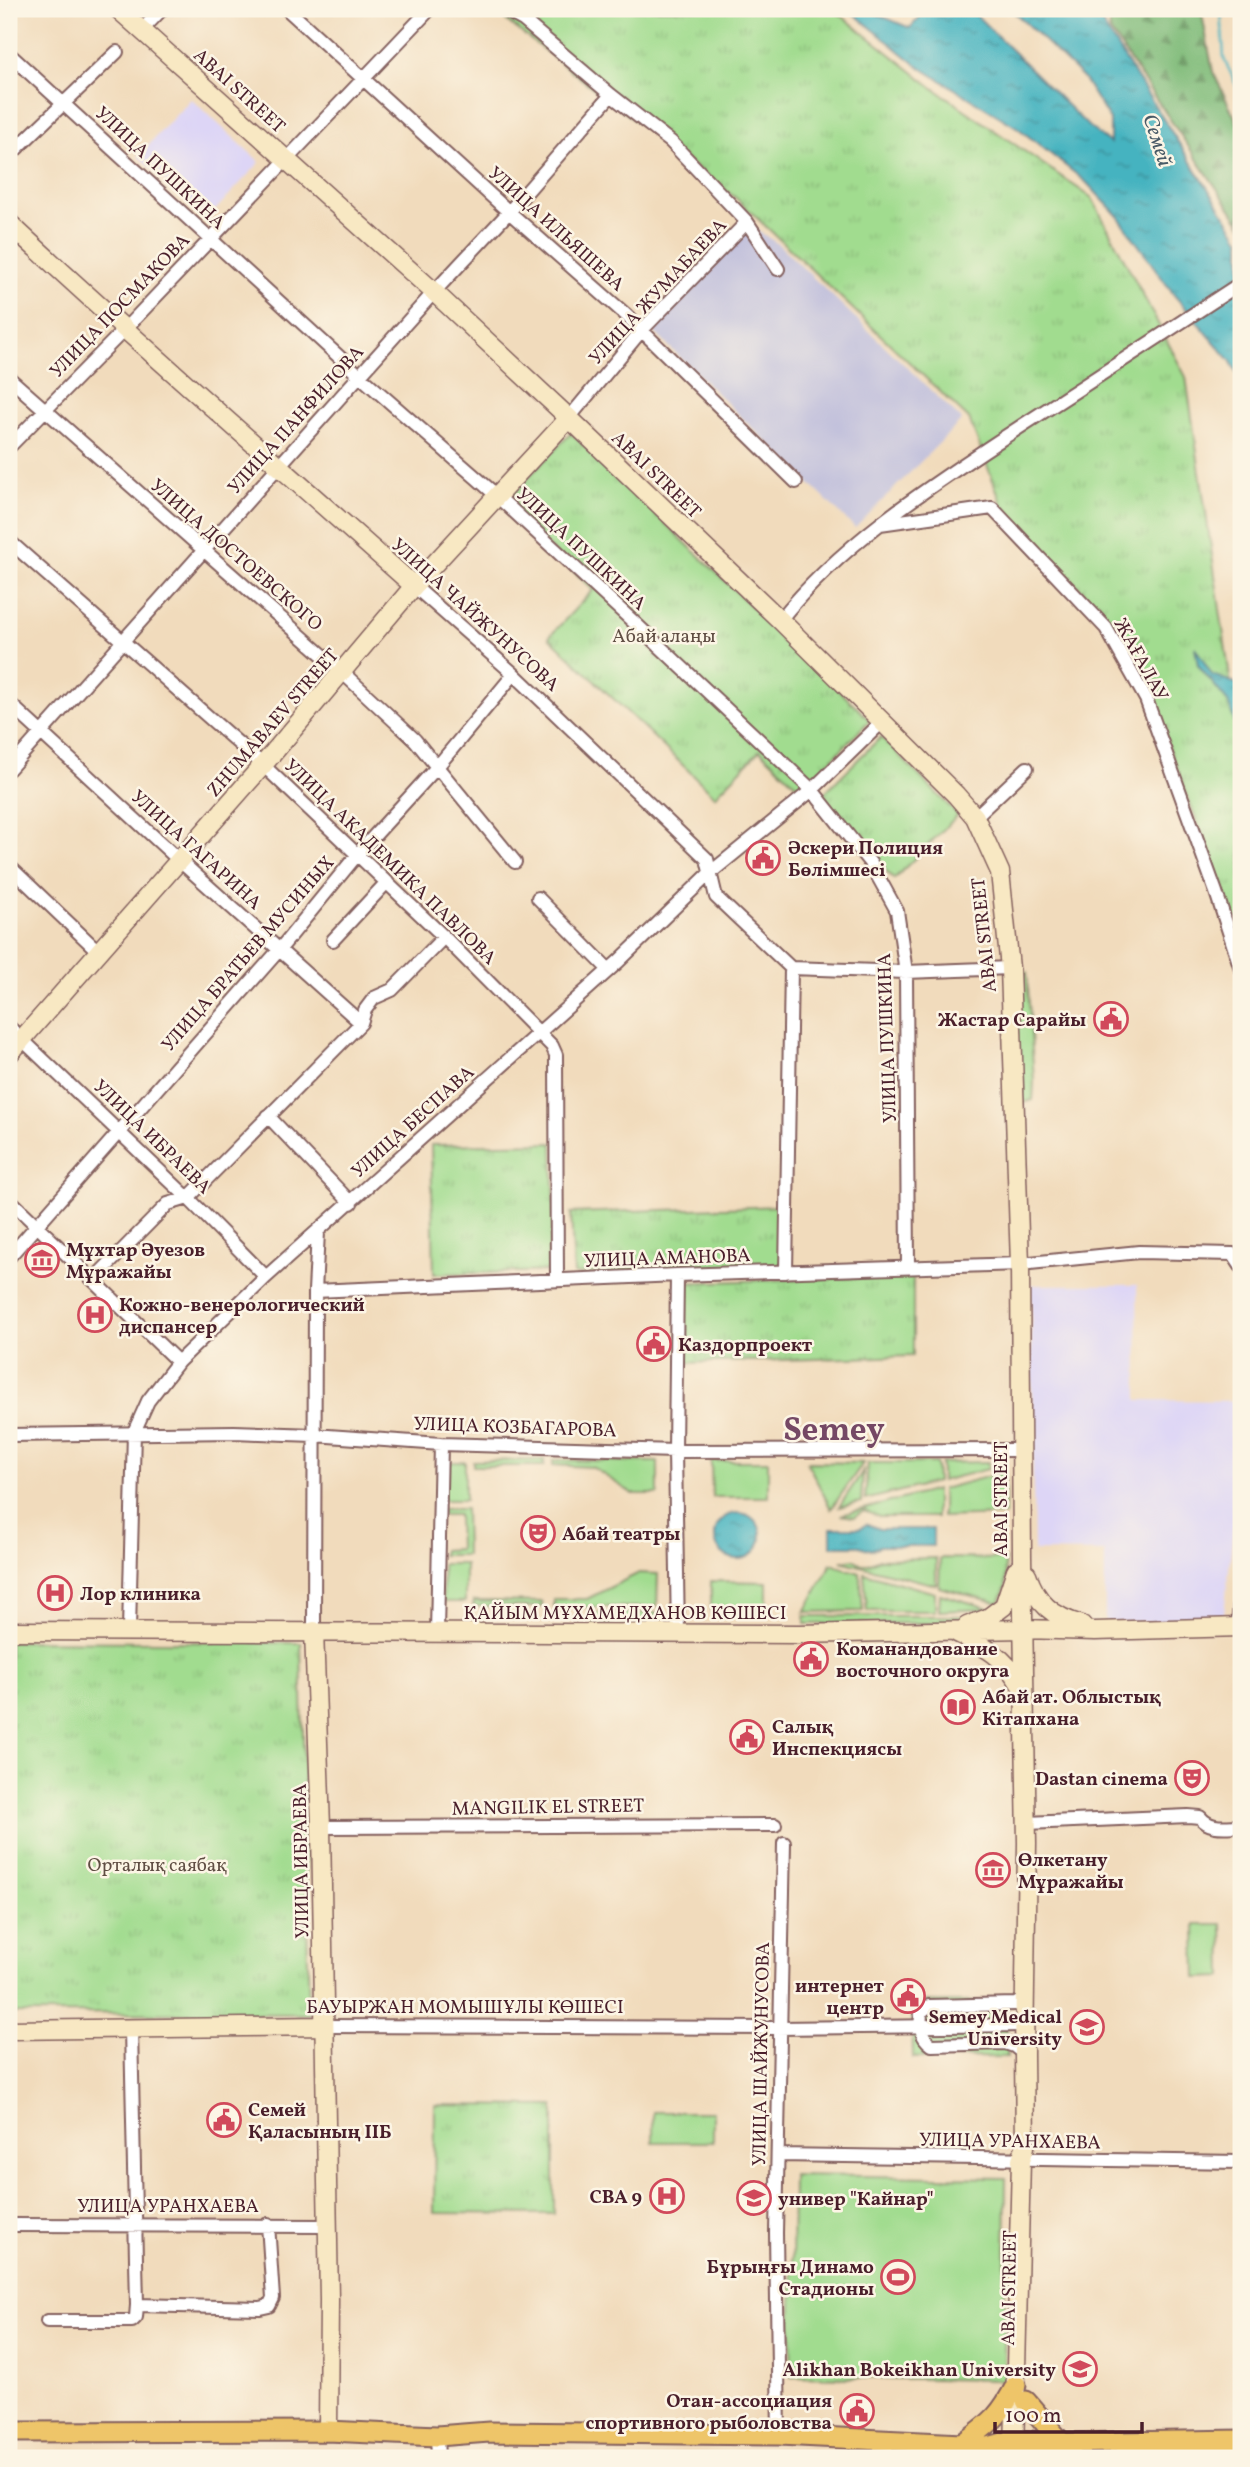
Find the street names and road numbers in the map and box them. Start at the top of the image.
street label: ABAI STREET [187,43,290,140]
street label: УЛИЦА ПУШКИНА [89,101,231,236]
street label: УЛИЦА ИЛЬЯШЕВА [482,161,630,298]
street label: УЛИЦА ЖУМАБАЕВА [584,213,733,371]
street label: УЛИЦА ПОСМАКОВА [44,228,196,384]
street label: УЛИЦА ПАНФИЛОВА [222,340,370,500]
street label: ABAI STREET [605,426,706,525]
street label: УЛИЦА ДОСТОЕВСКОГО [144,473,328,638]
street label: УЛИЦА ПУШКИНА [510,482,652,617]
street label: УЛИЦА ЧАЙЖУНУСОВА [385,533,564,698]
street label: ЖАҒАЛАУ [1107,614,1174,706]
street label: ZHUMABAEV STREET [202,643,345,803]
street label: УЛИЦА АКАДЕМИКА ПАВЛОВА [278,754,502,971]
street label: УЛИЦА ГАГАРИНА [125,785,267,916]
street label: УЛИЦА БРАТЬЕВ МУСИНЫХ [156,851,341,1058]
street label: ABAI STREET [966,876,1004,994]
street label: УЛИЦА ПУШКИНА [872,953,904,1123]
street label: УЛИЦА БЕСПАВА [346,1060,480,1185]
street label: УЛИЦА ИБРАЕВА [87,1074,216,1201]
street label: УЛИЦА АМАНОВА [583,1243,751,1275]
street label: УЛИЦА КОЗБАГАРОВА [413,1411,617,1445]
street label: ABAI STREET [989,1441,1015,1557]
street label: ҚАЙЫМ МҰХАМЕДХАНОВ КӨШЕСІ [464,1601,786,1627]
street label: УЛИЦА ИБРАЕВА [288,1783,316,1939]
street label: MANGILIK EL STREET [452,1793,645,1823]
street label: УЛИЦА ШАЙЖУНУСОВА [747,1942,777,2166]
street label: БАУЫРЖАН МОМЫШҰЛЫ КӨШЕСІ [306,1995,624,2021]
street label: УЛИЦА УРАНХАЕВА [919,2127,1101,2157]
street label: УЛИЦА УРАНХАЕВА [77,2194,259,2220]
street label: ABAI STREET [996,2230,1024,2346]

